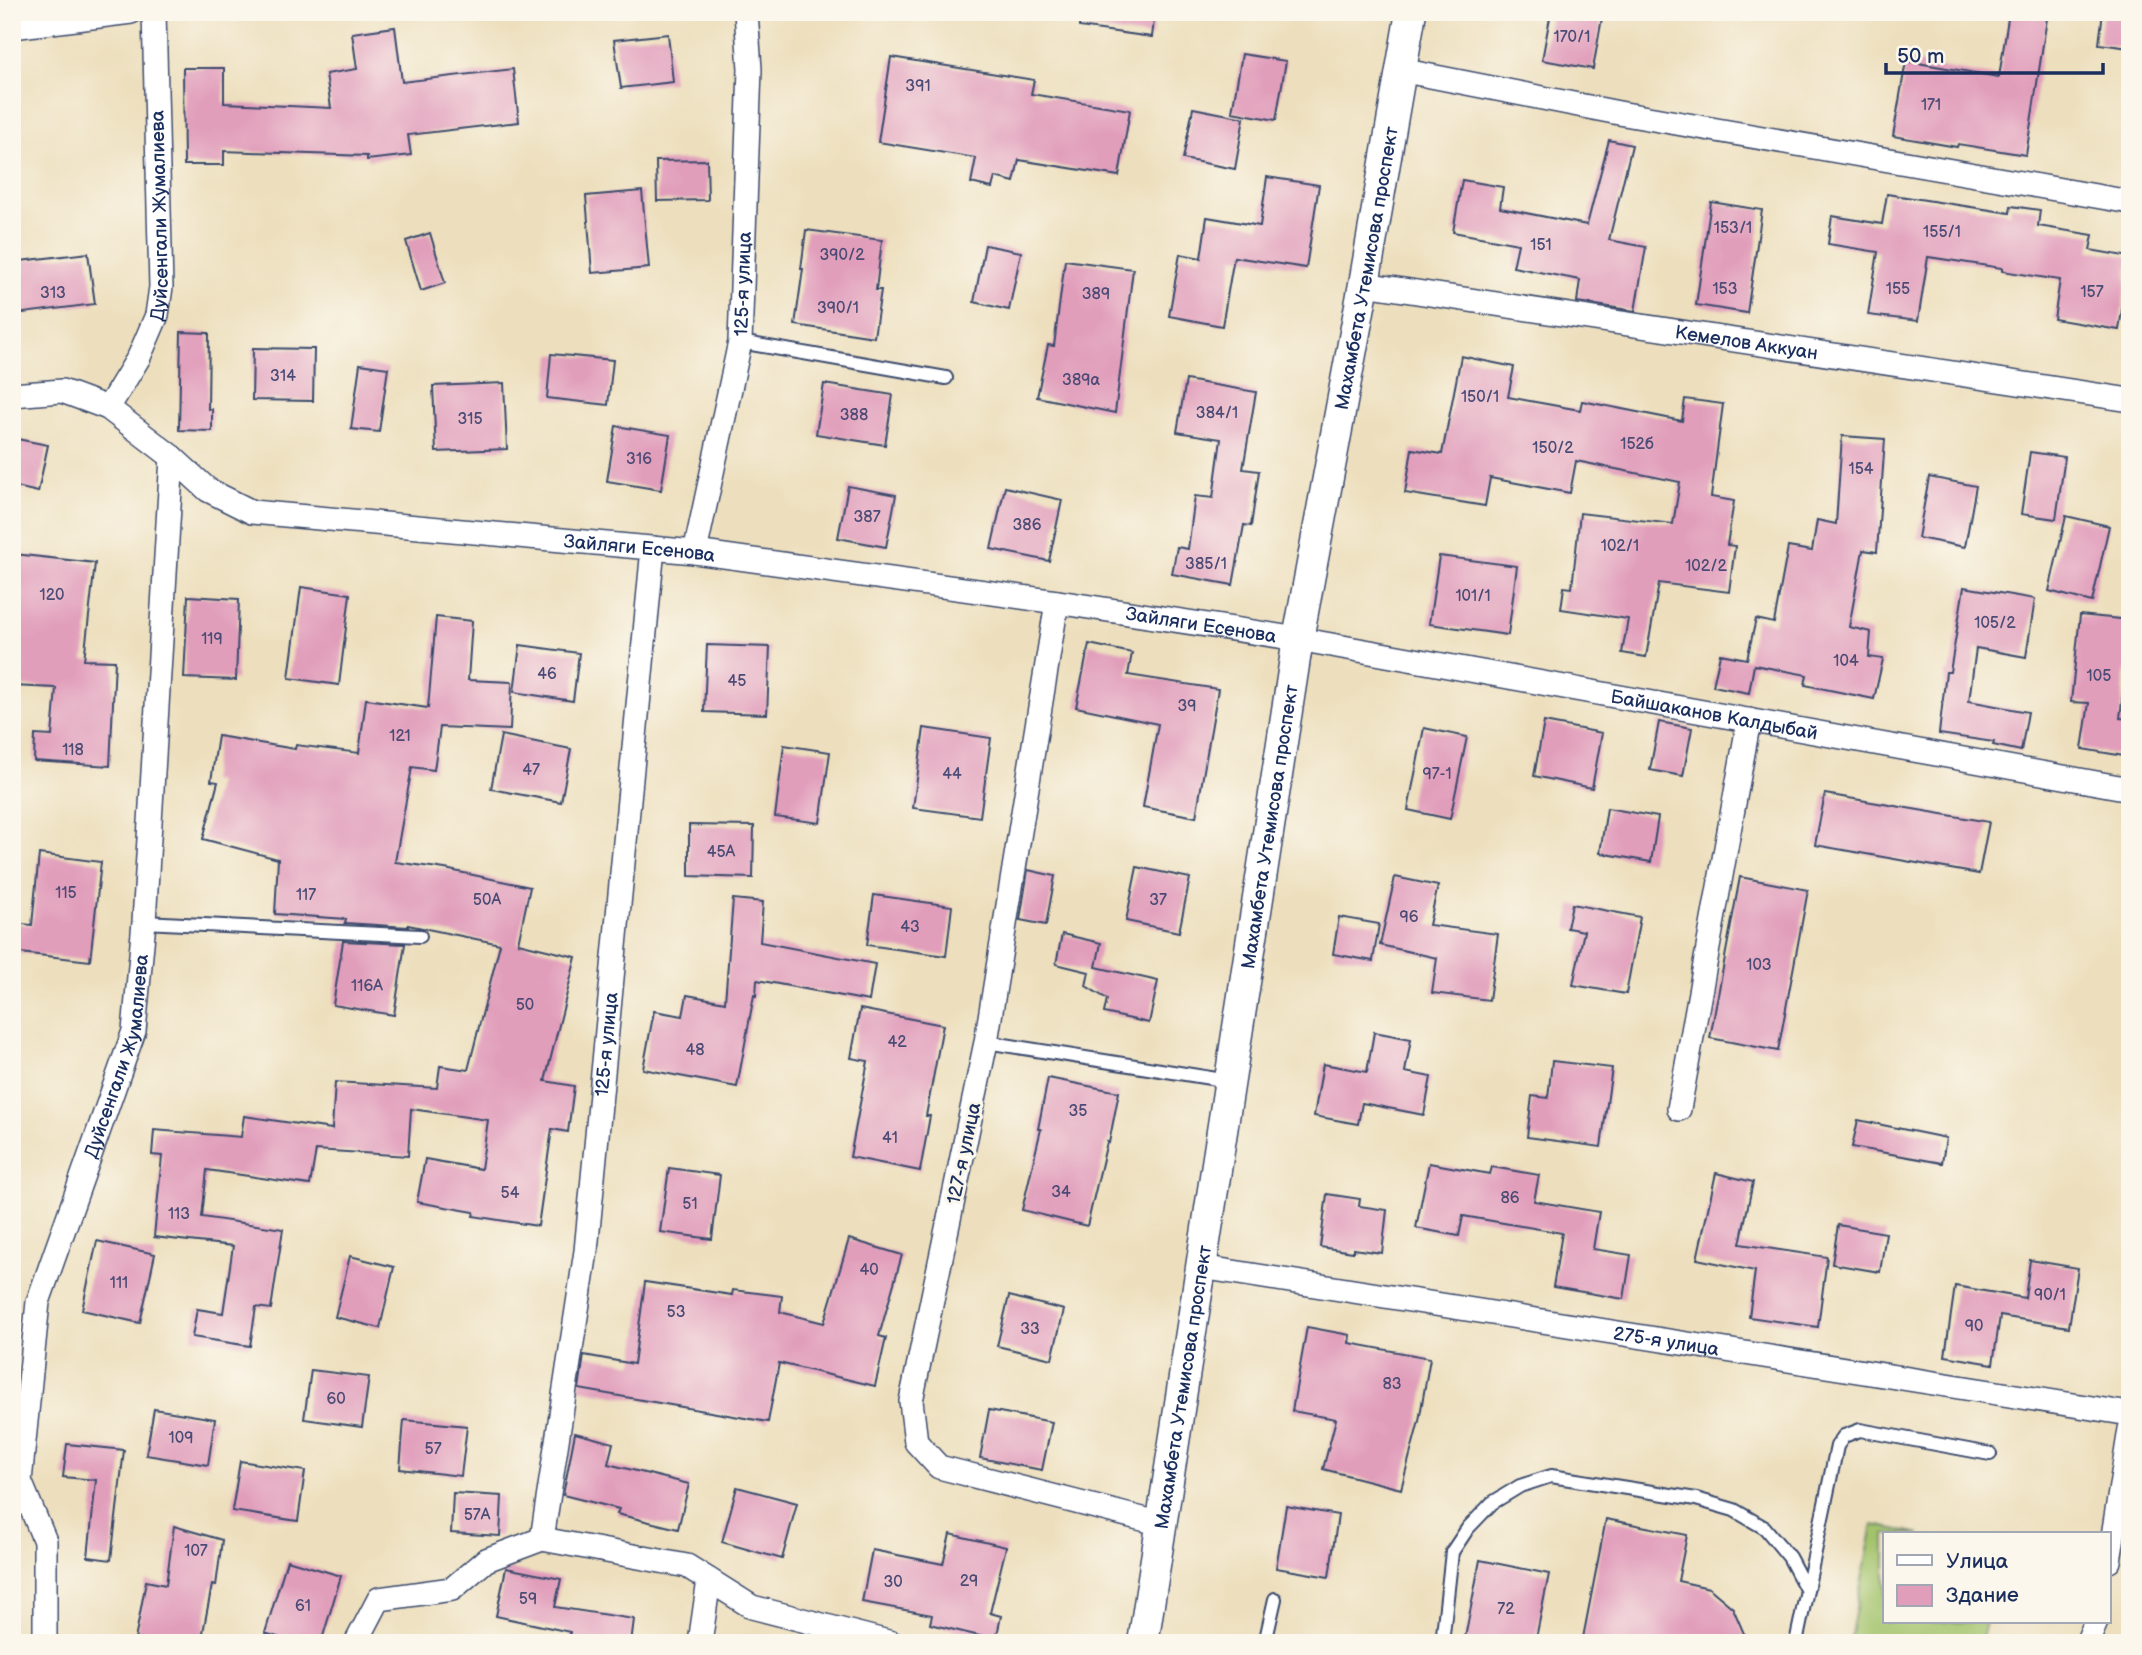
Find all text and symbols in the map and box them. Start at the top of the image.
house number: 170/1 [1554,28,1590,47]
scale bar [1886,32,2104,76]
text: 50 m [1897,44,1944,69]
house number: 391 [905,77,931,96]
house number: 171 [1921,96,1941,115]
street label: Дуйсенгали Жумалиева [146,110,174,323]
street label: Махамбета Утемисова проспект [1331,125,1404,412]
house number: 153/1 [1714,219,1752,238]
house number: 155/1 [1923,223,1961,242]
street label: 125-я улица [730,231,757,337]
house number: 151 [1530,236,1552,255]
house number: 390/2 [819,246,865,265]
house number: 153 [1712,280,1738,299]
house number: 155 [1886,280,1910,299]
house number: 157 [2080,283,2104,302]
house number: 313 [40,284,66,303]
house number: 389 [1082,285,1110,304]
house number: 390/1 [817,299,859,318]
street label: Кемелов Аккуан [1673,321,1819,366]
house number: 314 [270,367,296,386]
house number: 389а [1062,371,1100,390]
house number: 150/1 [1461,388,1499,407]
house number: 384/1 [1196,404,1238,423]
house number: 388 [840,406,868,425]
house number: 315 [457,410,483,429]
house number: 152б [1620,435,1654,454]
house number: 150/2 [1532,439,1574,458]
house number: 316 [626,450,652,469]
house number: 154 [1848,460,1874,479]
house number: 387 [853,508,881,527]
house number: 386 [1013,516,1042,535]
street label: Зайляги Есенова [563,530,717,568]
house number: 102/1 [1601,537,1639,556]
house number: 385/1 [1185,555,1227,574]
house number: 102/2 [1685,557,1727,576]
house number: 120 [39,586,65,605]
house number: 101/1 [1455,587,1491,606]
street label: Зайляги Есенова [1124,603,1278,649]
house number: 105/2 [1974,614,2016,633]
house number: 119 [201,630,223,649]
house number: 104 [1833,652,1859,671]
house number: 46 [537,665,557,684]
house number: 105 [2087,667,2111,686]
house number: 45 [728,672,746,691]
street label: Махамбета Утемисова проспект [1237,683,1304,971]
street label: Байшаканов Калдыбай [1609,686,1819,745]
house number: 39 [1177,697,1197,716]
house number: 121 [389,727,411,746]
house number: 118 [62,741,84,760]
house number: 47 [522,761,540,780]
house number: 44 [942,765,962,784]
house number: 97-1 [1422,765,1452,784]
house number: 45А [707,843,736,862]
house number: 115 [55,884,77,903]
house number: 117 [296,886,316,905]
house number: 50А [473,891,501,910]
house number: 37 [1149,891,1167,910]
house number: 96 [1399,908,1419,927]
house number: 43 [900,918,920,937]
street label: Дуйсенгали Жумалиева [80,953,154,1162]
house number: 103 [1746,956,1772,975]
house number: 116А [351,977,383,996]
street label: 125-я улица [591,991,624,1098]
house number: 50 [516,996,534,1015]
house number: 42 [887,1033,907,1052]
house number: 48 [685,1041,705,1060]
street label: 127-я улица [942,1100,986,1206]
house number: 35 [1068,1102,1088,1121]
house number: 41 [882,1129,898,1148]
house number: 34 [1051,1183,1071,1202]
house number: 54 [501,1184,520,1203]
house number: 86 [1500,1189,1520,1208]
house number: 51 [682,1195,698,1214]
house number: 113 [168,1205,190,1224]
street label: Махамбета Утемисова проспект [1151,1243,1217,1531]
house number: 40 [859,1261,879,1280]
house number: 111 [110,1274,128,1293]
house number: 90/1 [2034,1286,2066,1305]
house number: 53 [666,1303,686,1322]
house number: 90 [1965,1317,1983,1336]
house number: 33 [1020,1320,1040,1339]
street label: 275-я улица [1611,1322,1720,1362]
house number: 83 [1382,1375,1402,1394]
house number: 60 [326,1390,346,1409]
house number: 109 [169,1429,193,1448]
house number: 57 [424,1440,442,1459]
house number: 57А [464,1506,491,1525]
legend [1883,1532,2110,1624]
house number: 107 [184,1542,208,1561]
text: Улица [1946,1549,2009,1574]
house number: 29 [960,1572,978,1591]
house number: 30 [883,1573,903,1592]
text: Здание [1946,1583,2019,1608]
house number: 59 [519,1590,537,1609]
house number: 61 [295,1597,311,1616]
house number: 72 [1497,1600,1515,1619]

